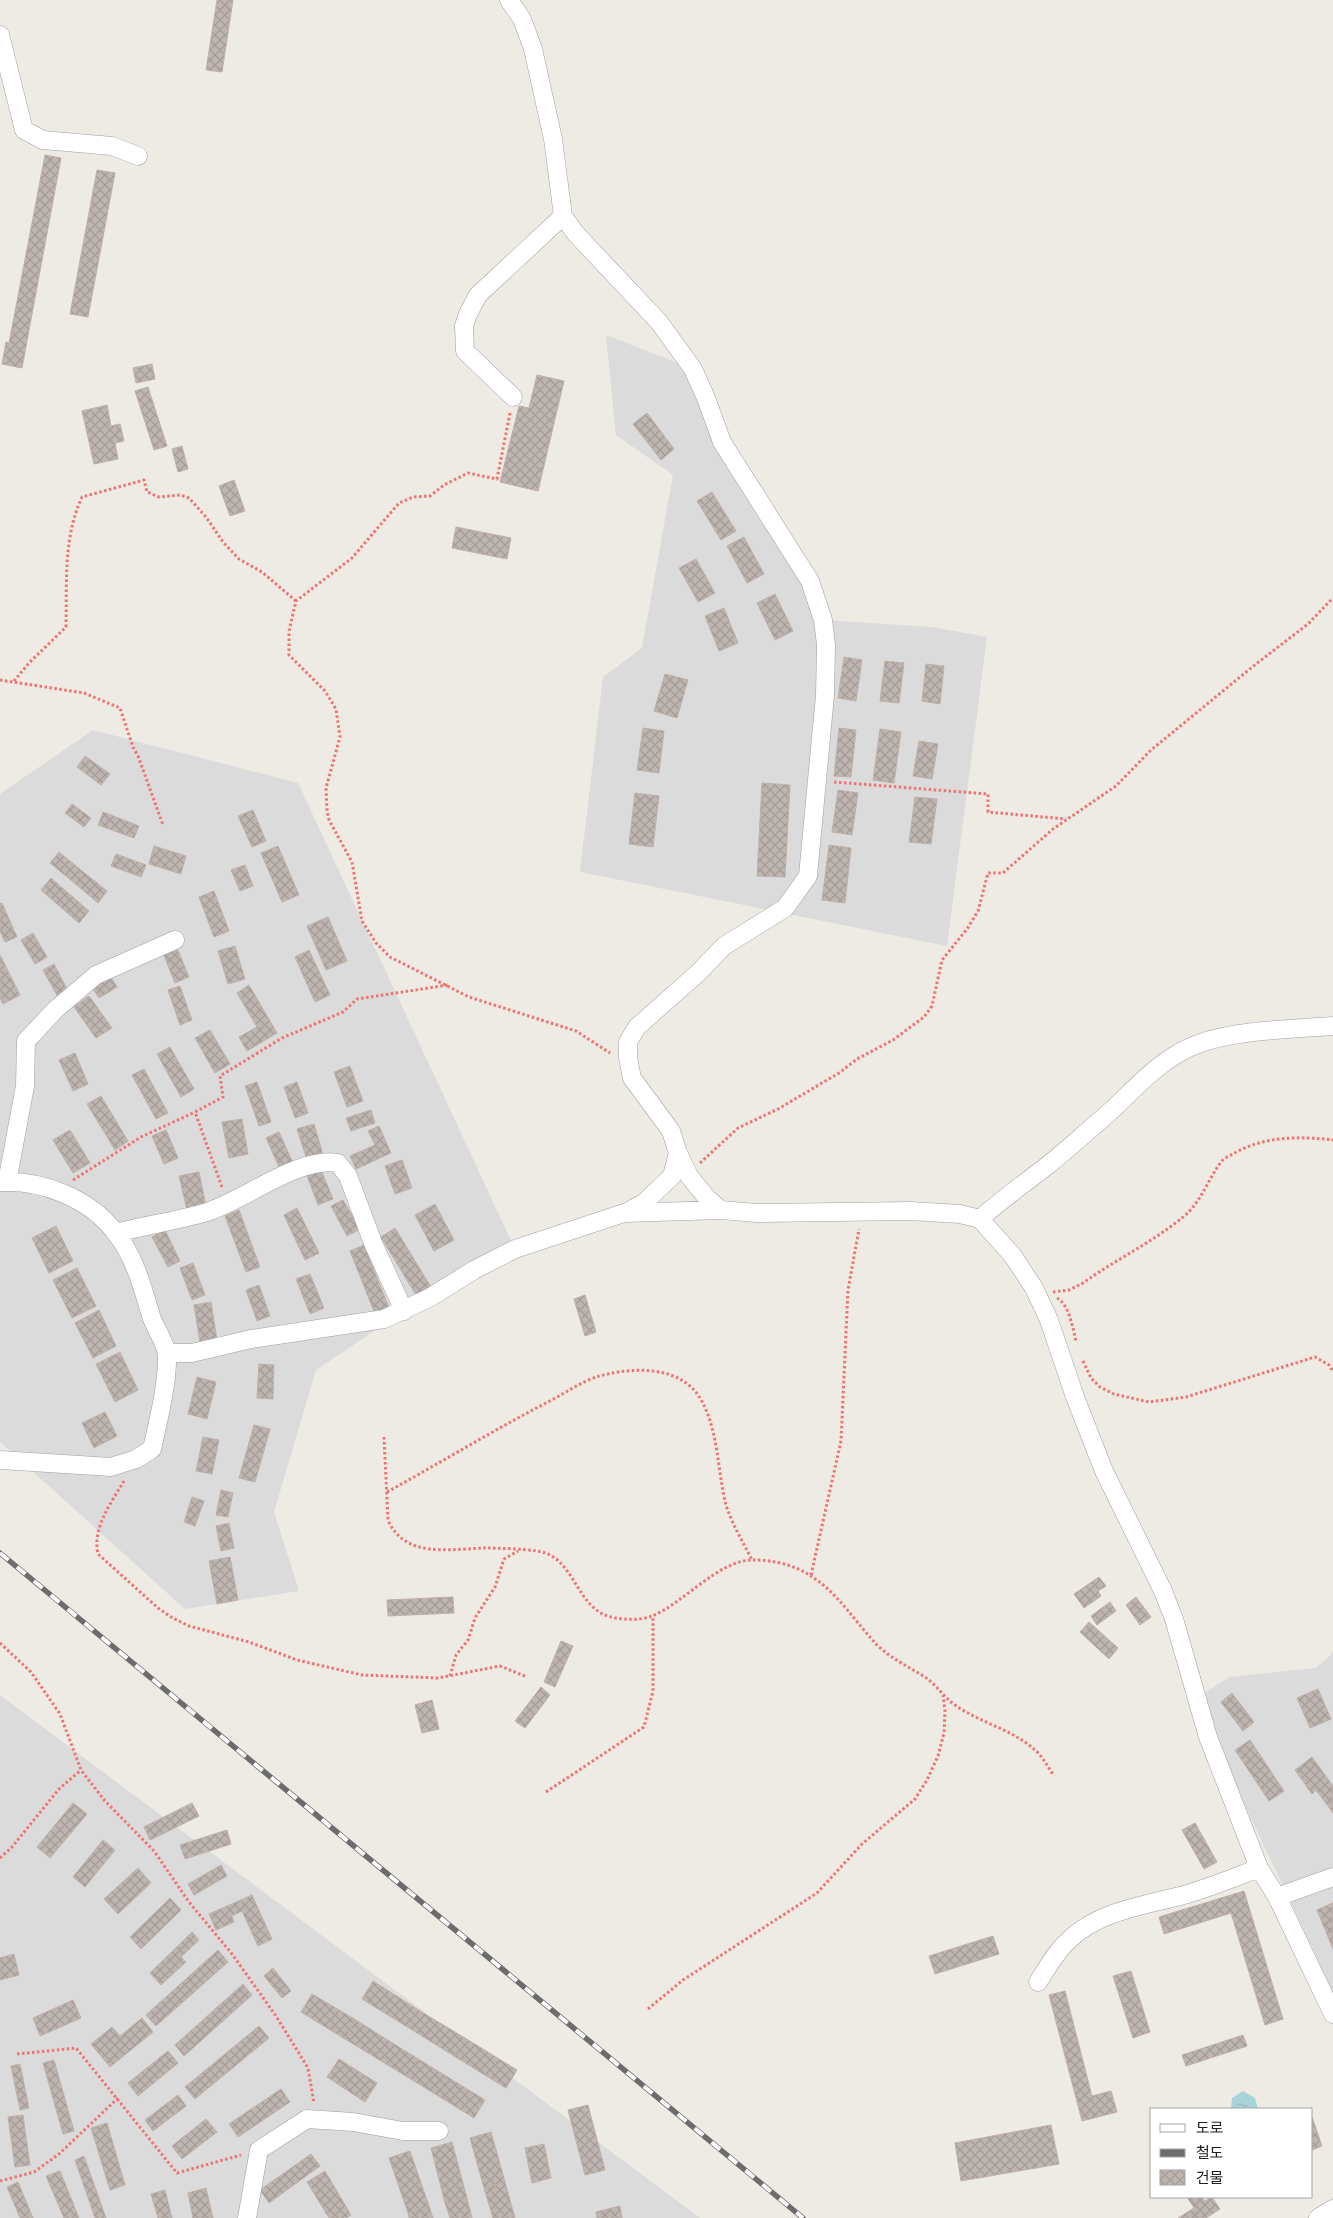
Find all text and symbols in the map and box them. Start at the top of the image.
legend [1150,2108,1313,2198]
text: 도로 [1196,2118,1224,2137]
text: 철도 [1196,2143,1224,2162]
text: 건물 [1196,2168,1224,2187]

